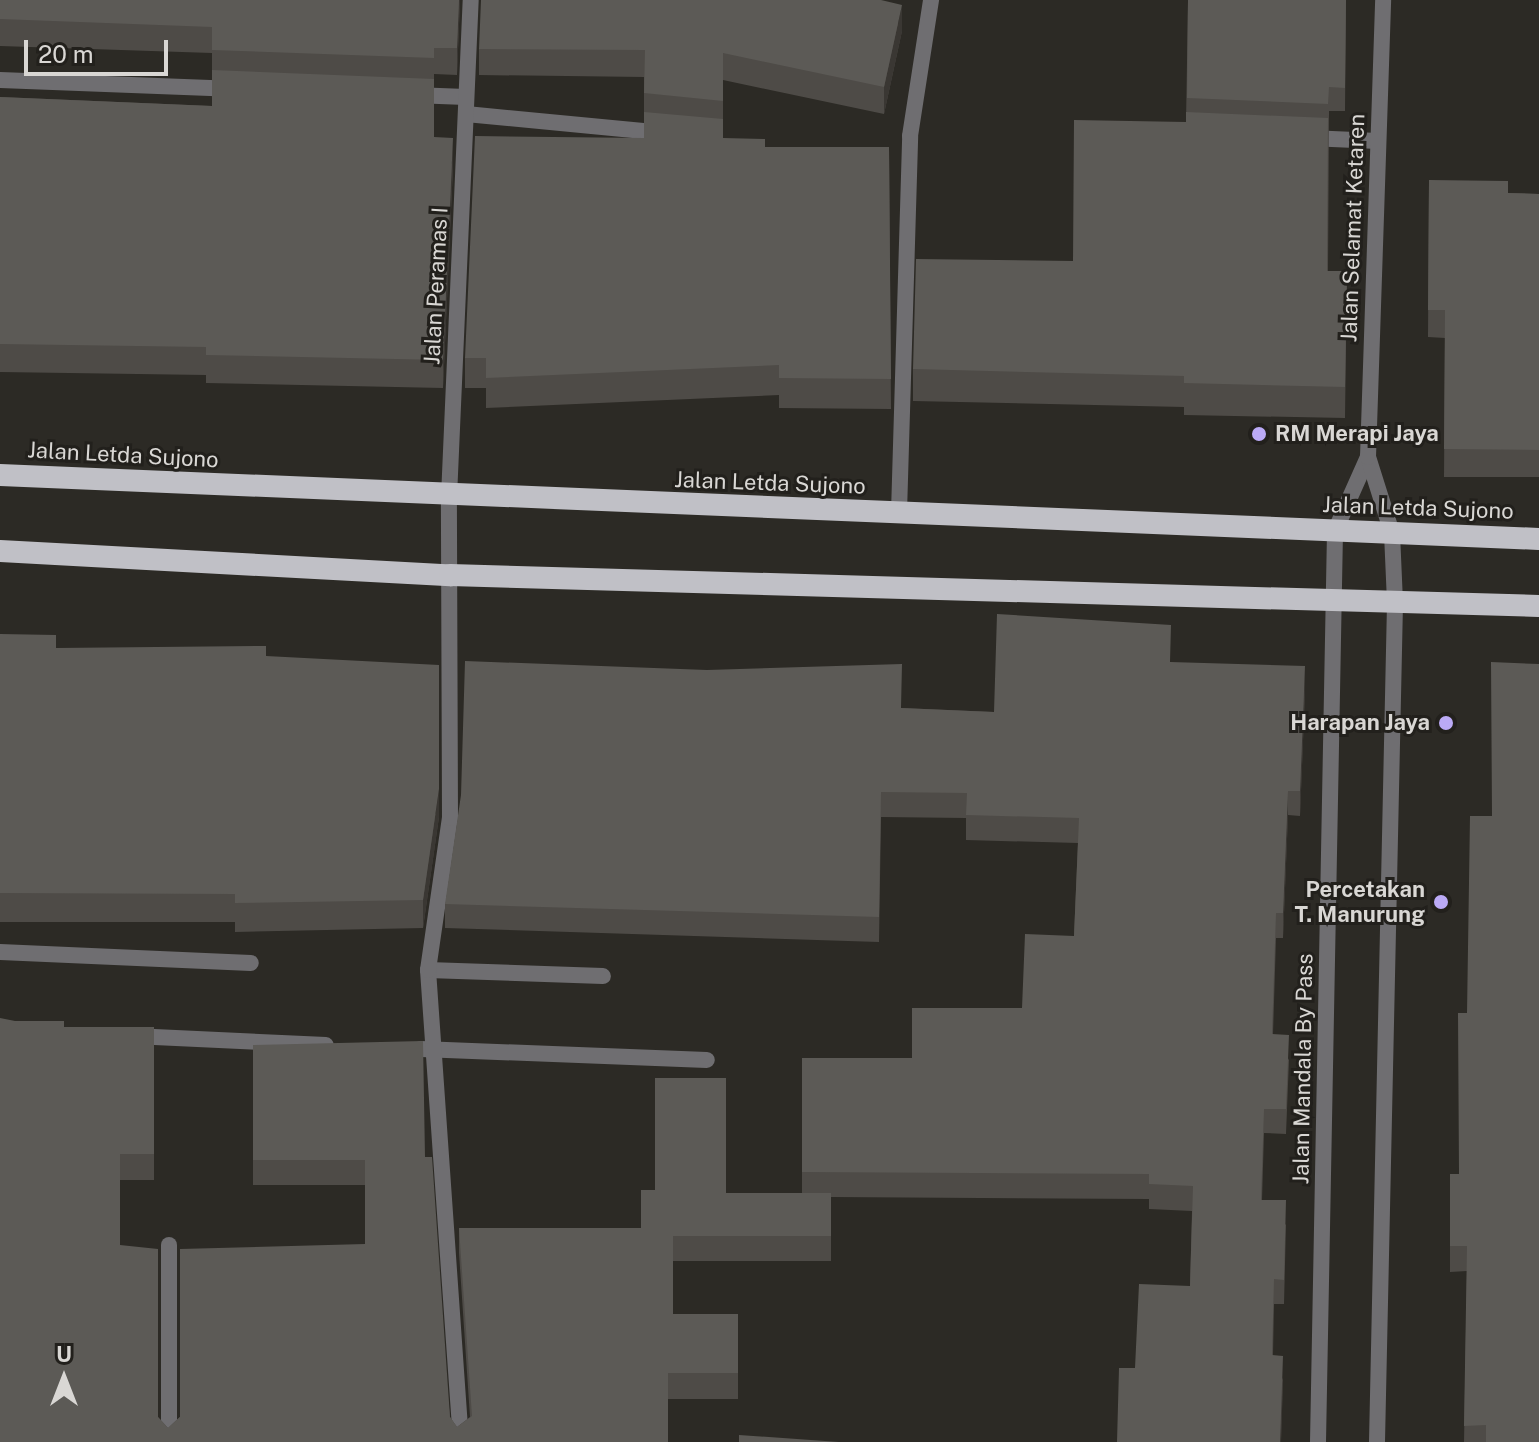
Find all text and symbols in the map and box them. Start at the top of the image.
scale bar [28,24,172,74]
text: 20 m [38,40,94,68]
street label: Jalan Selamat Ketaren [1336,113,1370,343]
street label: Jalan Peramas I [419,206,453,366]
place label: RM Merapi Jaya [1275,421,1439,447]
marker: RM Merapi Jaya [1250,425,1268,443]
street label: Jalan Letda Sujono [27,437,219,473]
street label: Jalan Letda Sujono [674,466,866,500]
street label: Jalan Letda Sujono [1322,491,1514,525]
place label: Harapan Jaya [1290,710,1430,736]
marker: Harapan Jaya [1437,714,1455,732]
place label: Percetakan T. Manurung [1294,876,1425,928]
marker: Percetakan T. Manurung [1432,893,1450,911]
street label: Jalan Mandala By Pass [1288,953,1318,1185]
north arrow [24,1338,104,1418]
text: U [56,1341,72,1367]

